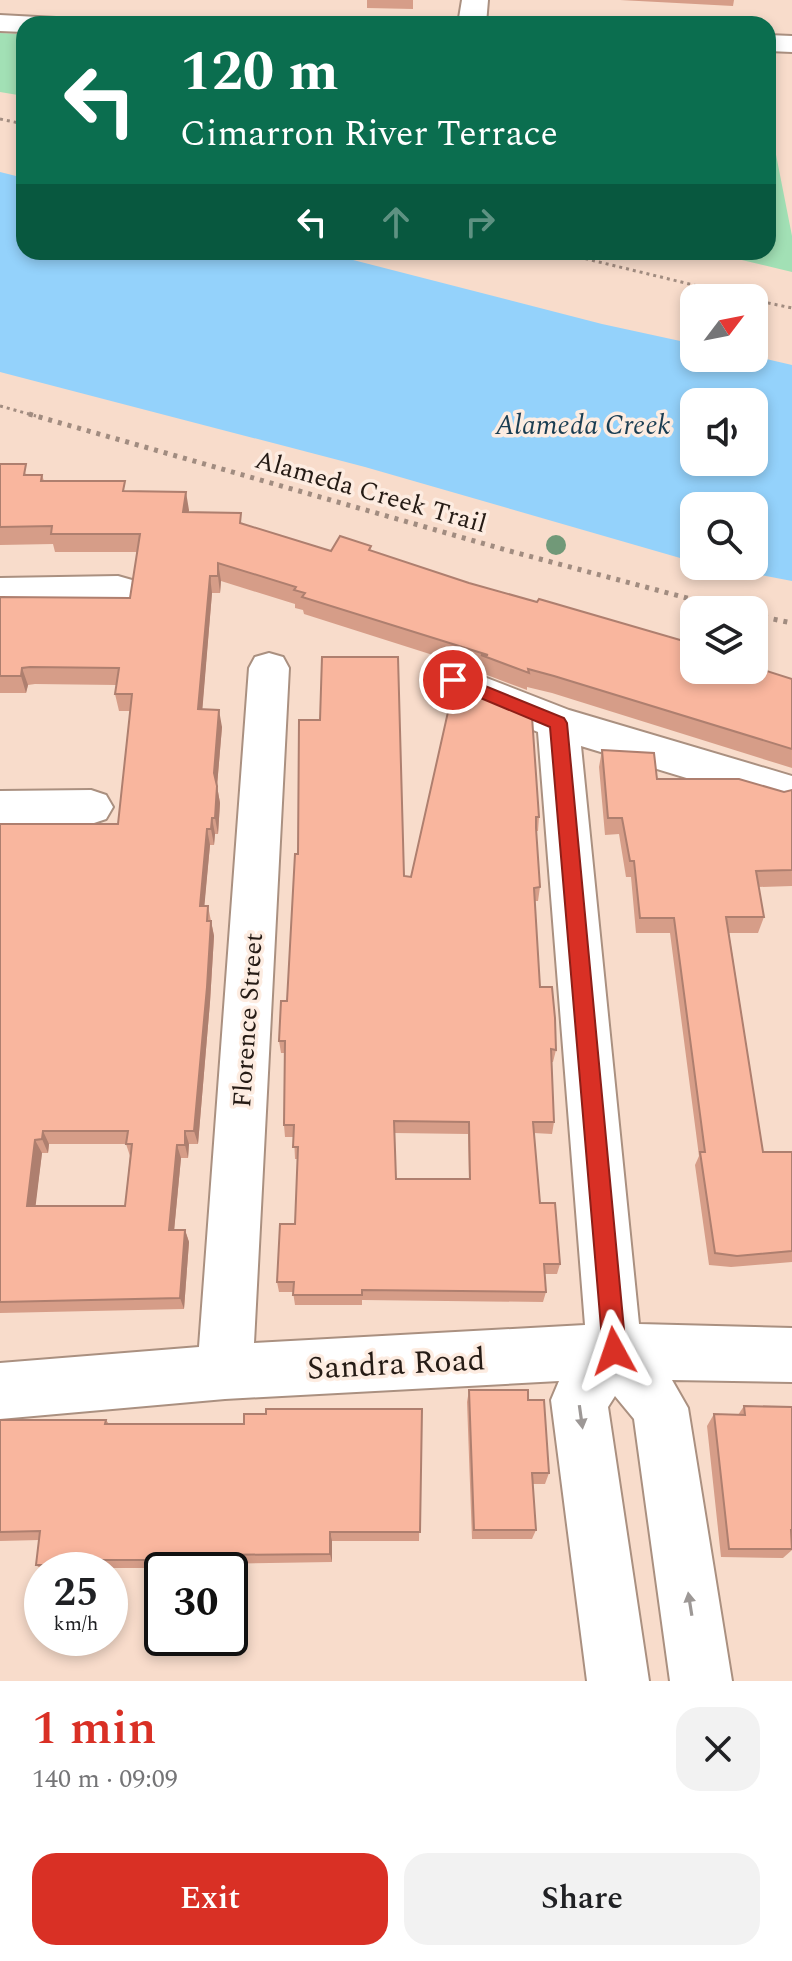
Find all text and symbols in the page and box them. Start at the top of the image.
text: 120 m [180,30,339,115]
icon: left [48,48,152,152]
text: Cimarron River Terrace [180,107,558,162]
icon: left [290,200,334,244]
icon: ahead [374,200,418,244]
icon: right [458,200,502,244]
north arrow [680,284,768,372]
map controls [680,284,768,684]
button: sound [680,388,768,476]
water label: Alameda Creek [494,404,671,447]
street label: Alameda Creek Trail [250,440,491,544]
button: search [680,492,768,580]
button: layers [680,596,768,684]
pin [419,646,487,714]
icon: arrive [431,658,475,702]
street label: Florence Street [222,931,274,1109]
position arrow [572,1309,656,1393]
street label: Sandra Road [306,1335,487,1394]
one-way arrow [575,1405,588,1430]
speed limit sign: 30 [144,1552,248,1656]
text: 25 [54,1563,98,1624]
one-way arrow [683,1591,696,1616]
text: km/h [54,1609,99,1639]
text: 1 min [32,1692,157,1765]
button: close [676,1707,760,1791]
text: 140 m · 09:09 [32,1759,178,1799]
button: Exit [32,1853,388,1945]
button: Share [404,1853,760,1945]

